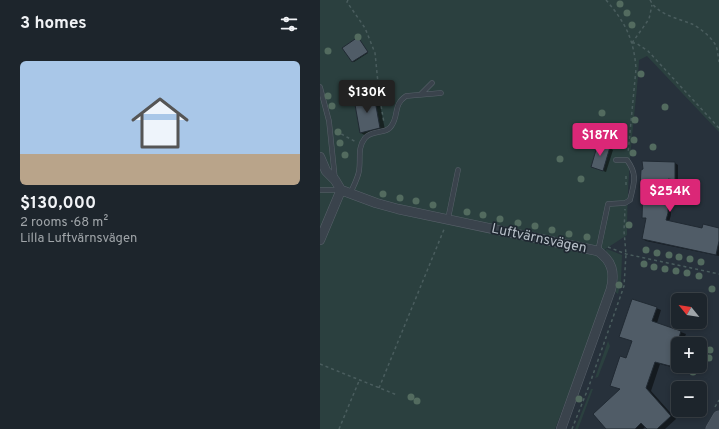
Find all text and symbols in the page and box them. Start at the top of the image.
text: 3 homes [20,13,87,35]
icon: filters [278,13,300,35]
pin: $130K [339,80,395,114]
text: $130K [348,85,386,101]
icon: home [124,87,196,159]
pin: $187K [572,123,628,157]
text: $187K [581,128,619,144]
pin: $254K [642,179,698,213]
text: $254K [649,184,691,200]
text: $130,000 [20,193,96,215]
text: 2 rooms · 68 m² [20,215,108,231]
street label: Luftvärnsvägen [490,221,588,257]
text: Lilla Luftvärnsvägen [20,231,137,247]
north arrow [671,293,707,329]
map controls [671,293,707,417]
button: + [671,337,707,373]
button: − [671,381,707,417]

